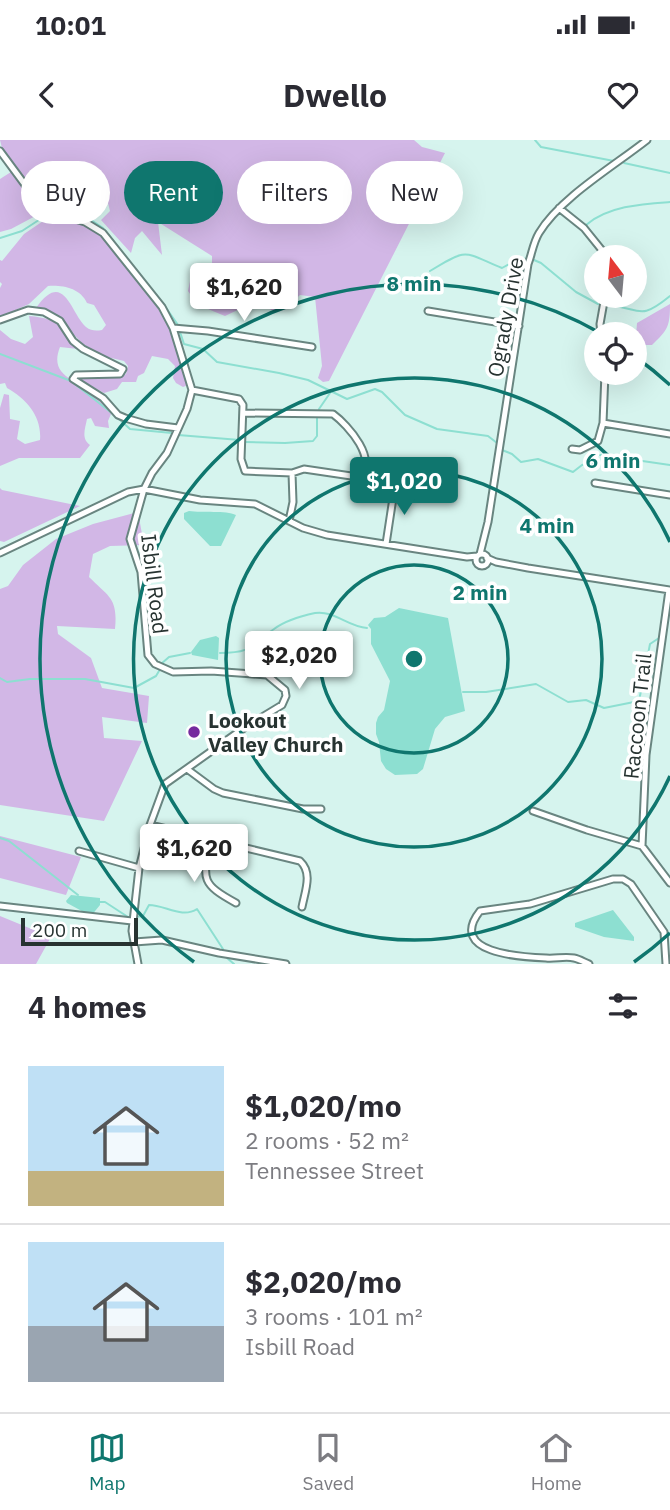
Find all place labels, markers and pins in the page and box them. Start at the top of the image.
pin: $1,620 [187,264,301,323]
pin: $1,020 [347,458,461,517]
pin: $2,020 [242,631,356,691]
centre of rings [402,647,426,671]
place label: Lookout Valley Church [208,706,344,758]
marker: Lookout Valley Church [186,724,202,740]
pin: $1,620 [137,824,251,884]

